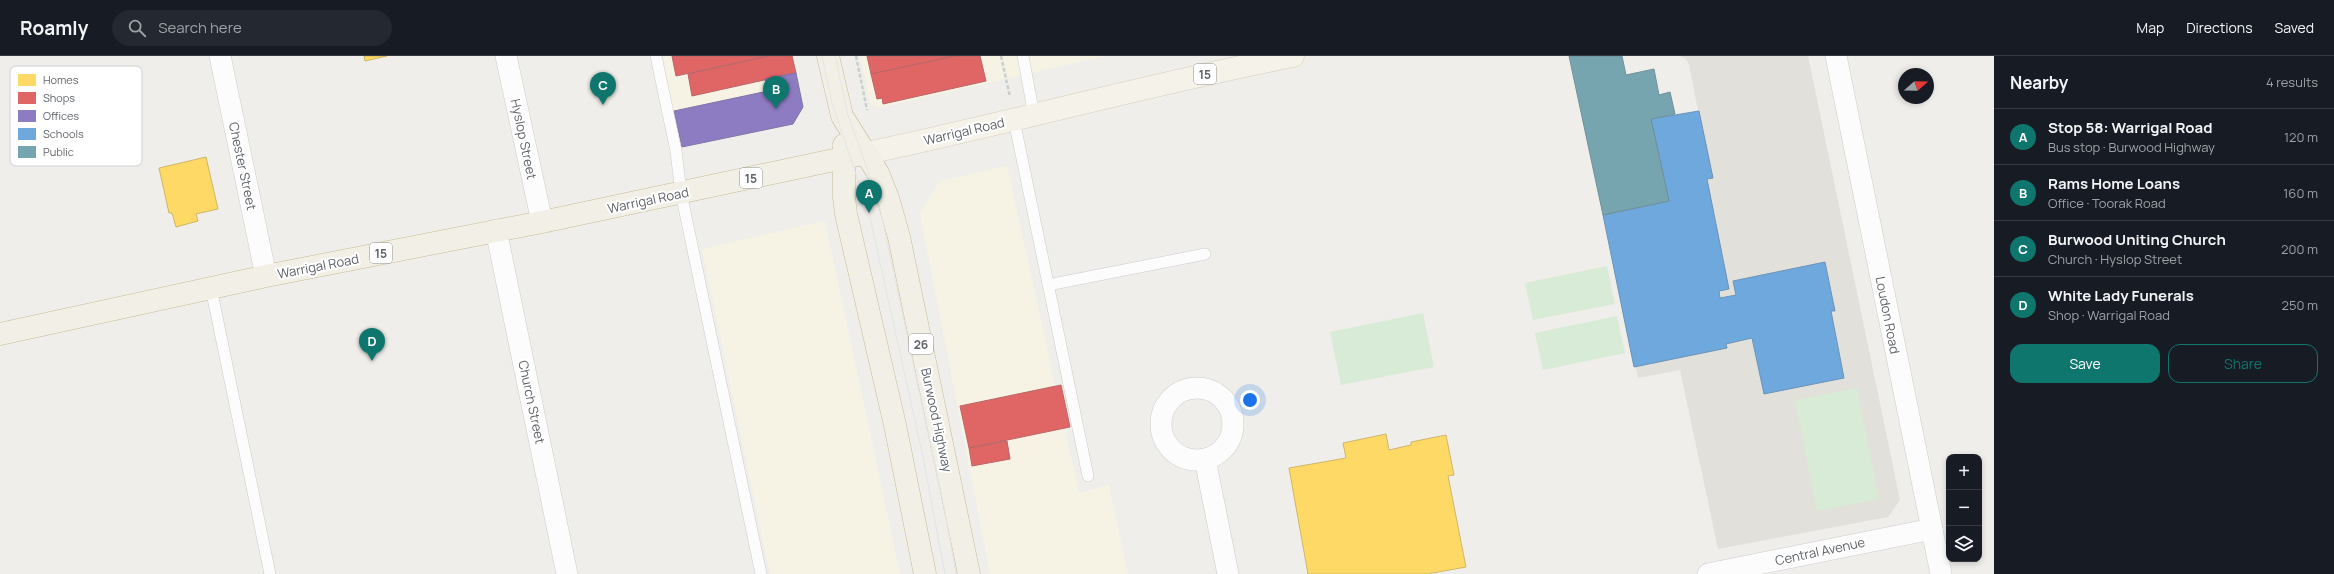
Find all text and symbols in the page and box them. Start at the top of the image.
search box [112,10,392,46]
text: Roamly [20,15,88,41]
icon: search [126,17,148,39]
text: Search here [158,17,242,38]
text: Map [2136,18,2164,37]
text: Directions [2186,18,2253,37]
text: Saved [2275,18,2314,37]
road number: 15 [1194,64,1216,84]
legend [10,66,142,166]
north arrow [1898,68,1934,104]
text: Nearby [2010,71,2068,94]
text: Homes [43,72,79,87]
pin: C [590,72,616,105]
text: 4 results [2266,73,2318,91]
pin: B [763,76,789,109]
text: Shops [43,90,75,105]
street label: Hyslop Street [507,97,541,181]
text: Offices [43,108,79,123]
street label: Warrigal Road [922,113,1006,149]
text: Stop 58: Warrigal Road [2048,117,2213,138]
street label: Chester Street [225,120,261,212]
text: Schools [43,126,84,141]
text: A [2019,128,2027,146]
text: 120 m [2284,128,2318,146]
text: Bus stop · Burwood Highway [2048,138,2215,156]
text: Public [43,144,74,159]
road number: 15 [740,168,762,188]
text: Rams Home Loans [2048,173,2180,194]
pin: A [856,180,882,213]
street label: Warrigal Road [606,183,690,217]
text: B [2019,184,2027,202]
text: 160 m [2283,184,2318,202]
text: Office · Toorak Road [2048,194,2166,212]
text: Burwood Uniting Church [2048,229,2226,250]
text: C [2018,240,2028,258]
text: 200 m [2281,240,2318,258]
road number: 15 [370,243,392,263]
street label: Warrigal Road [276,249,360,283]
text: Church · Hyslop Street [2048,250,2182,268]
street label: Loudon Road [1872,275,1904,355]
text: White Lady Funerals [2048,285,2194,306]
text: D [2018,296,2028,314]
text: 250 m [2282,296,2318,314]
text: Shop · Warrigal Road [2048,306,2170,324]
pin: D [359,328,385,361]
road number: 26 [909,334,933,354]
button: Save [2010,344,2160,383]
button: Share [2168,344,2318,383]
street label: Church Street [514,359,550,445]
street label: Burwood Highway [917,366,957,474]
your location [1240,390,1260,410]
map controls [1946,454,1982,562]
button: + [1946,454,1982,490]
button: − [1946,490,1982,526]
button: layers [1946,526,1982,562]
street label: Central Avenue [1773,533,1867,569]

